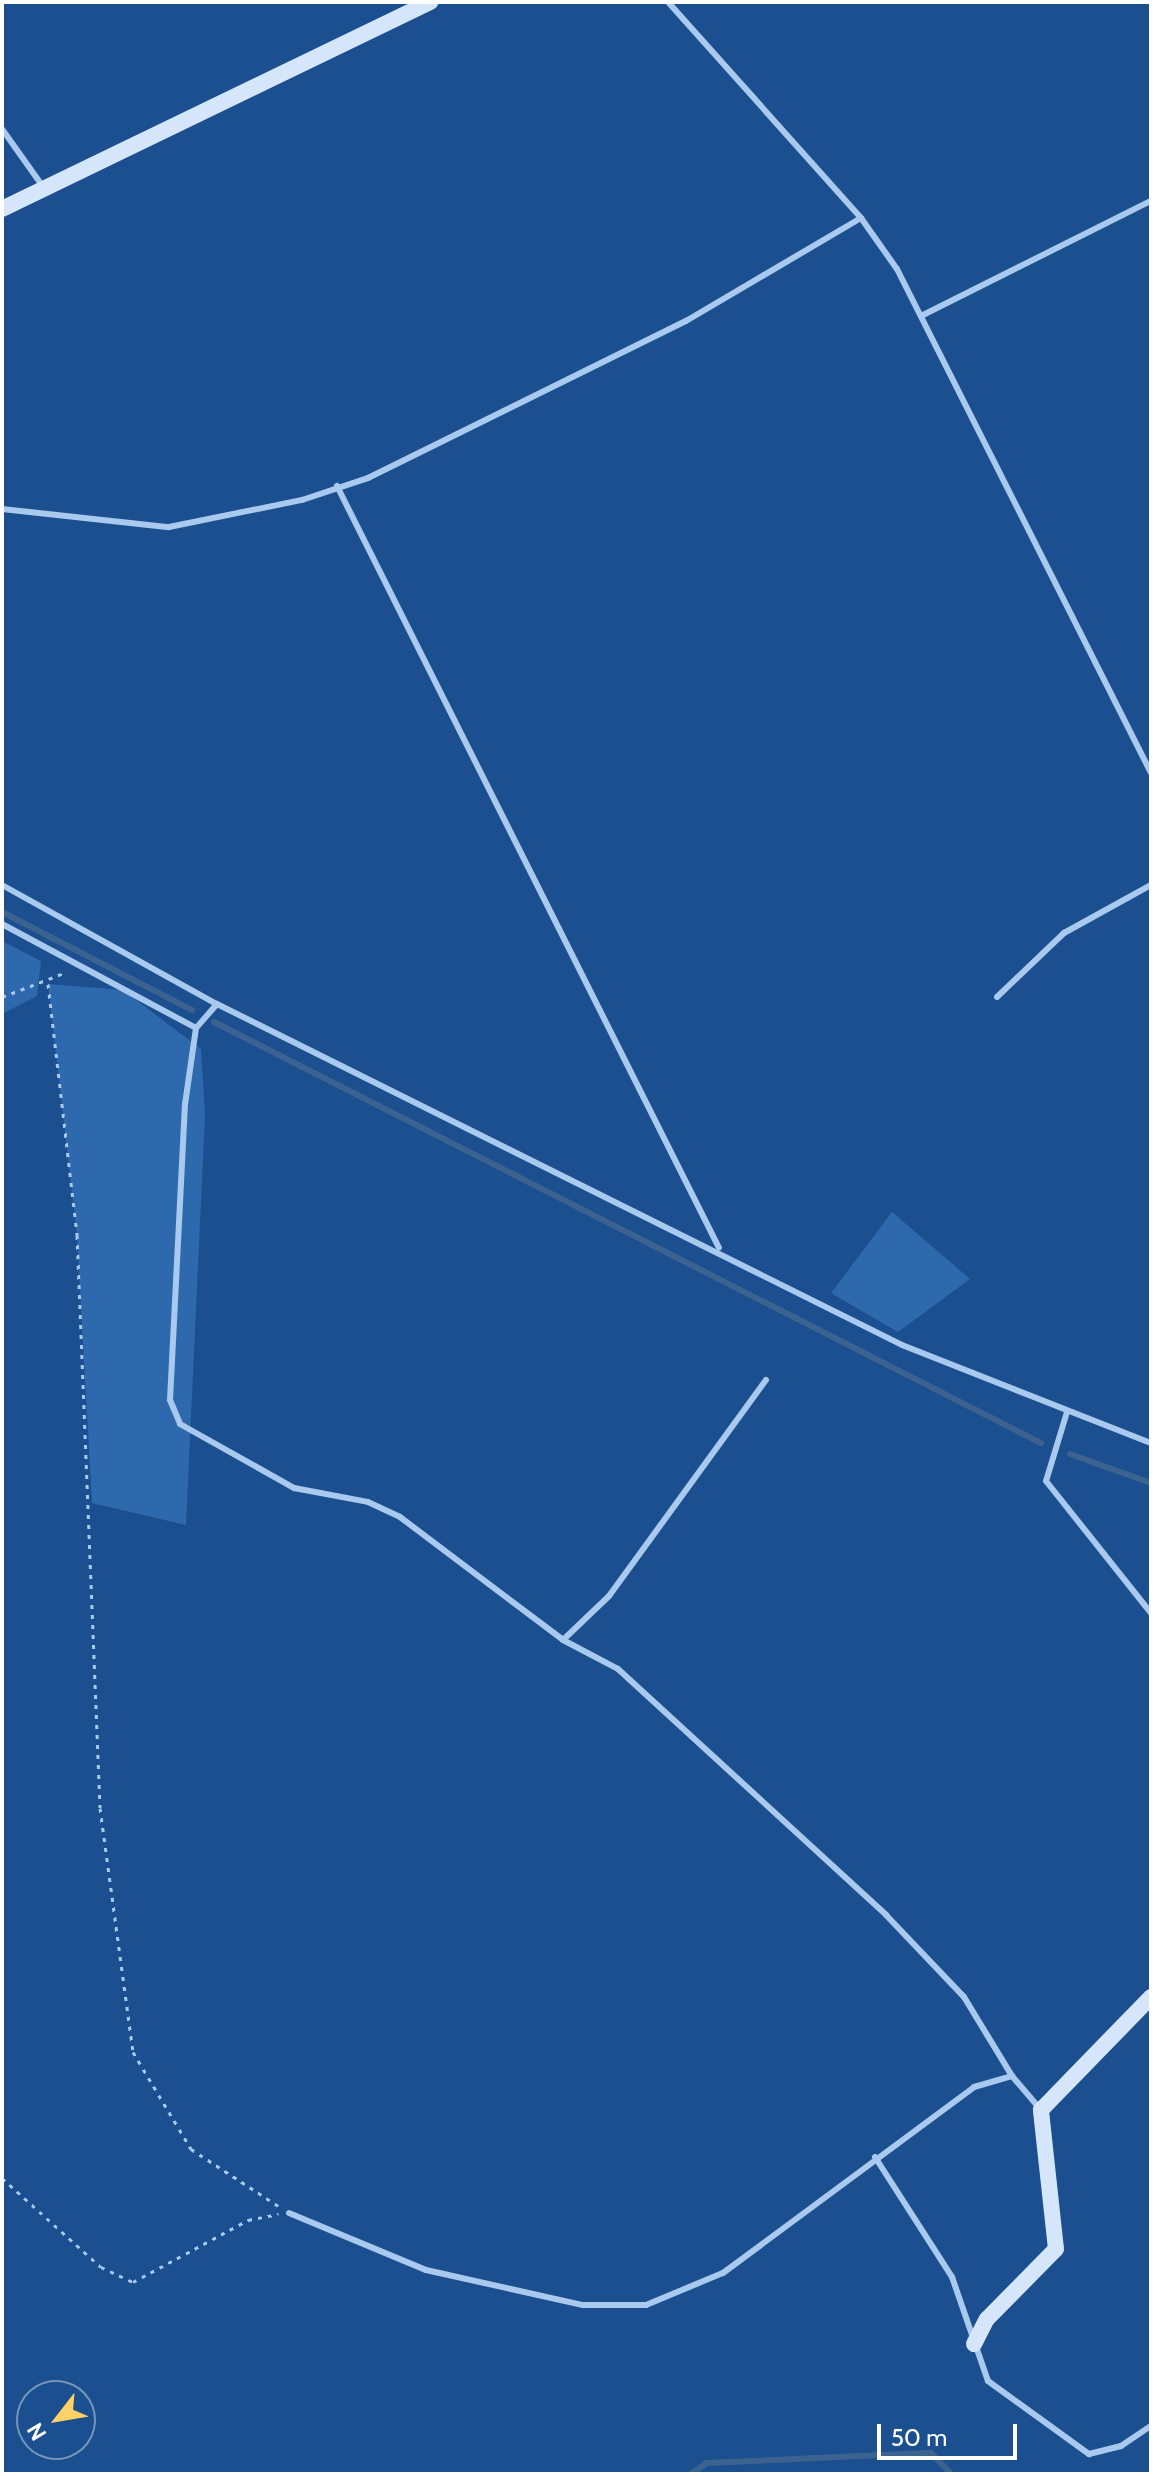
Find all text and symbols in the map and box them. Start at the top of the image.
north arrow [16,2380,96,2460]
scale bar [881,2408,1021,2458]
text: N [21,2418,52,2445]
text: 50 m [891,2423,947,2452]

